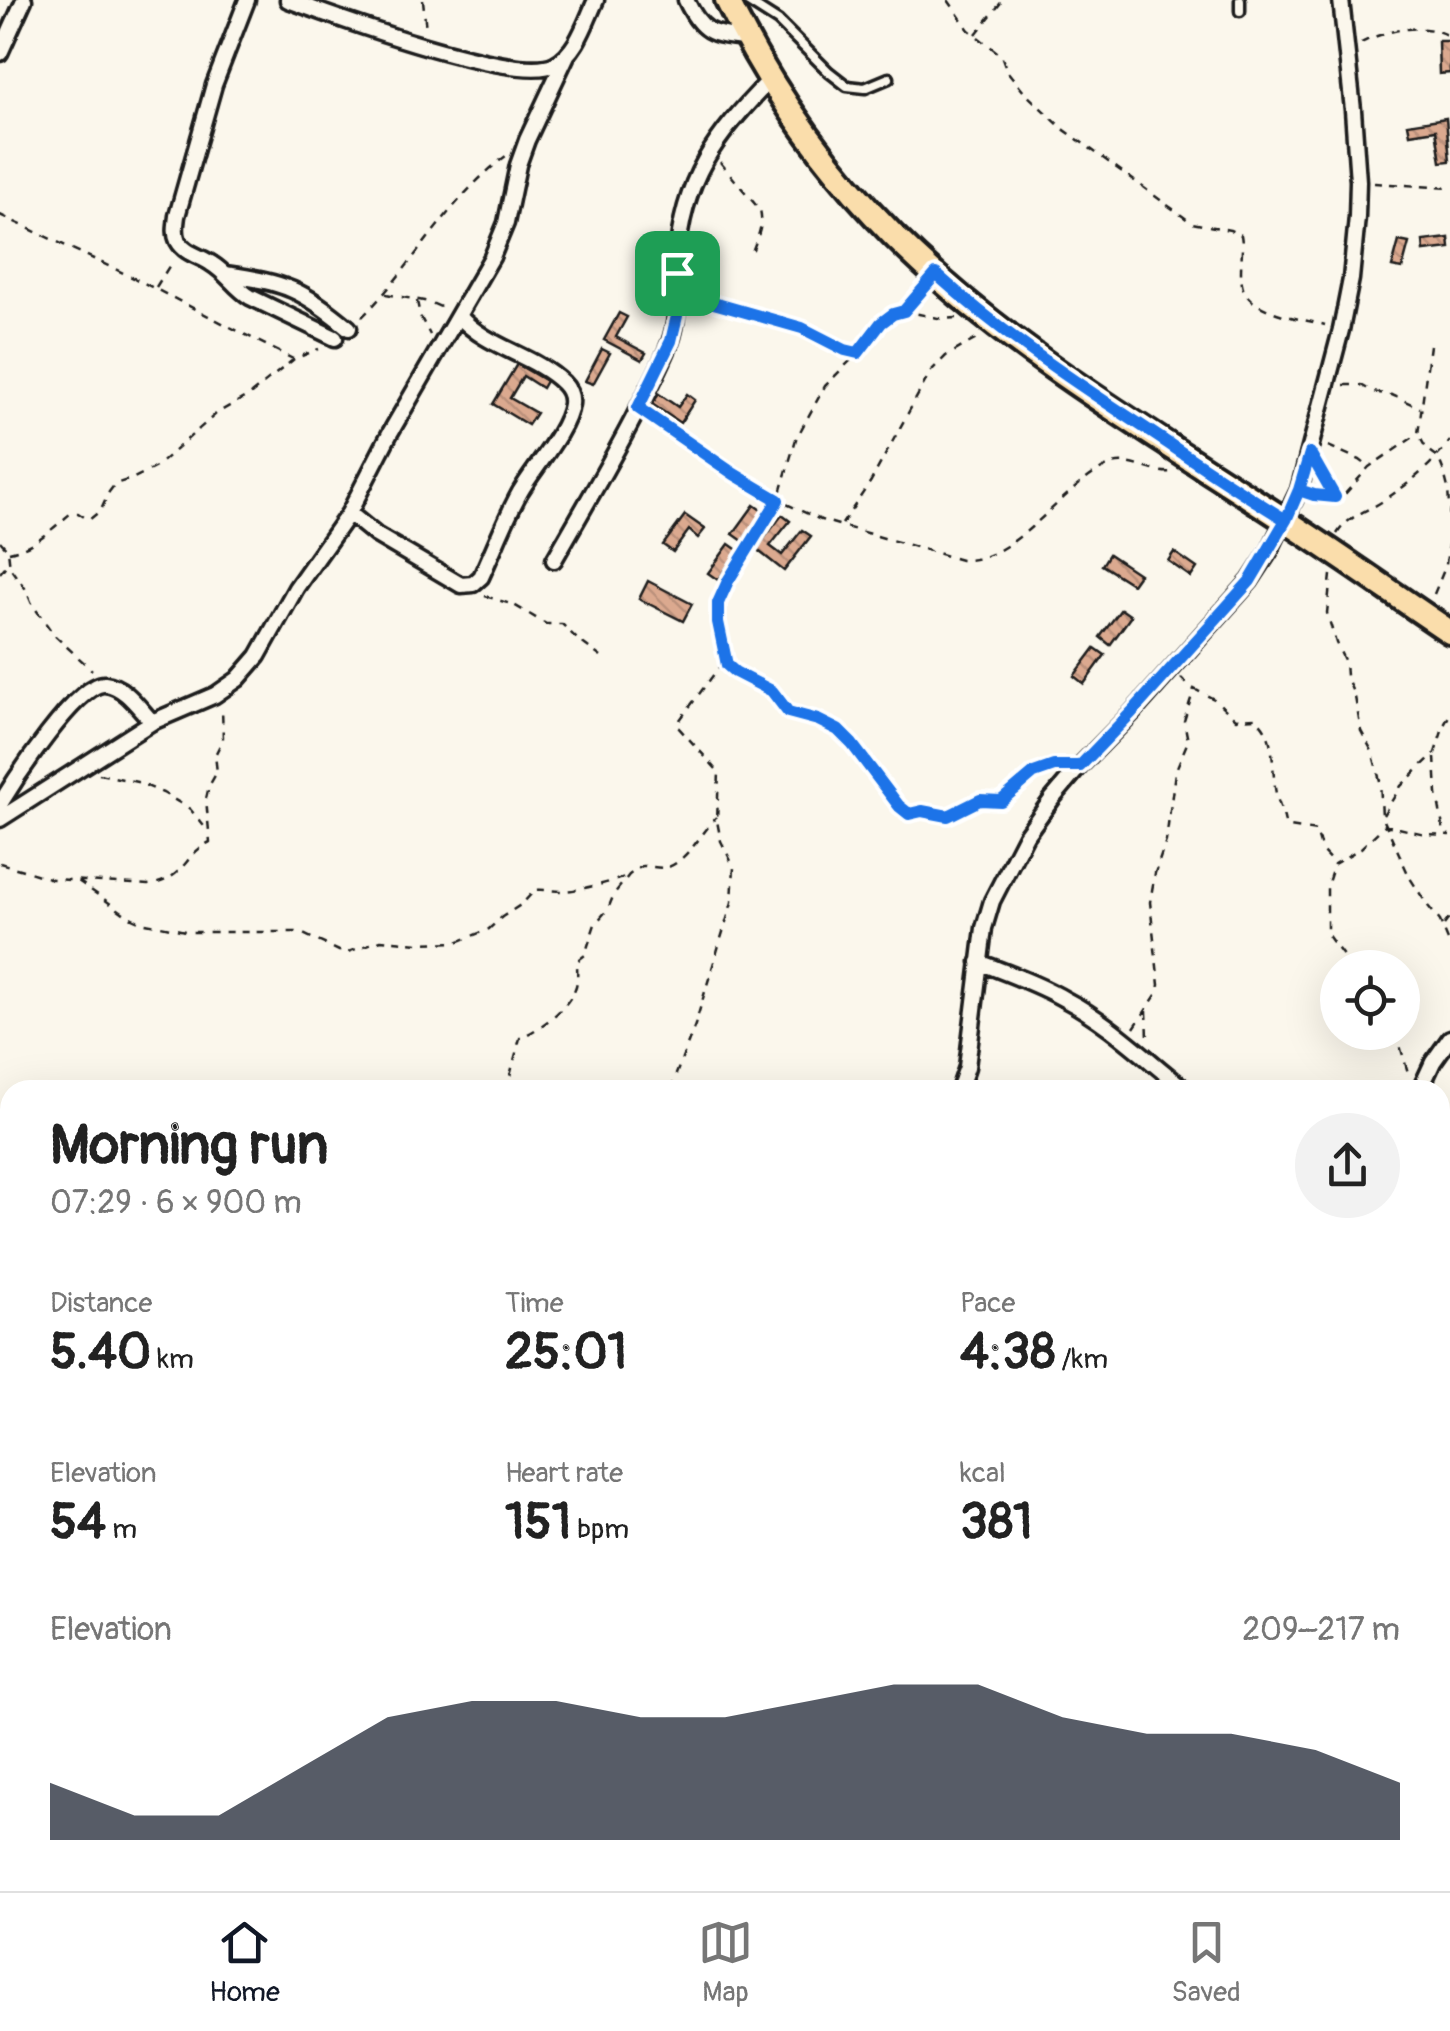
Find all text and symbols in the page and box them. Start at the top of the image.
pin [635,231,720,316]
icon: arrive [650,246,705,301]
map controls [1320,950,1420,1050]
button: locate [1320,950,1420,1050]
text: Morning run [50,1111,328,1180]
button: share [1295,1113,1400,1218]
text: 07:29 · 6 × 900 m [50,1183,302,1223]
text: Distance [50,1286,152,1321]
text: Time [505,1286,564,1321]
text: Pace [960,1286,1015,1321]
text: 5.40 [50,1321,151,1384]
text: 25:01 [505,1321,627,1384]
text: 4:38 [960,1321,1055,1384]
text: km [151,1342,194,1377]
text: /km [1055,1342,1108,1377]
text: Elevation [50,1456,157,1491]
text: Heart rate [505,1456,623,1491]
text: kcal [960,1456,1006,1491]
text: 54 [50,1491,106,1554]
text: 151 [505,1491,571,1554]
text: 381 [960,1491,1033,1554]
text: m [106,1512,137,1547]
text: bpm [571,1512,629,1547]
text: Elevation [50,1610,172,1650]
text: 209–217 m [1242,1610,1400,1650]
tab: Home [209,1915,280,2010]
tab: Map [698,1915,753,2010]
tab: Saved [1171,1915,1241,2010]

